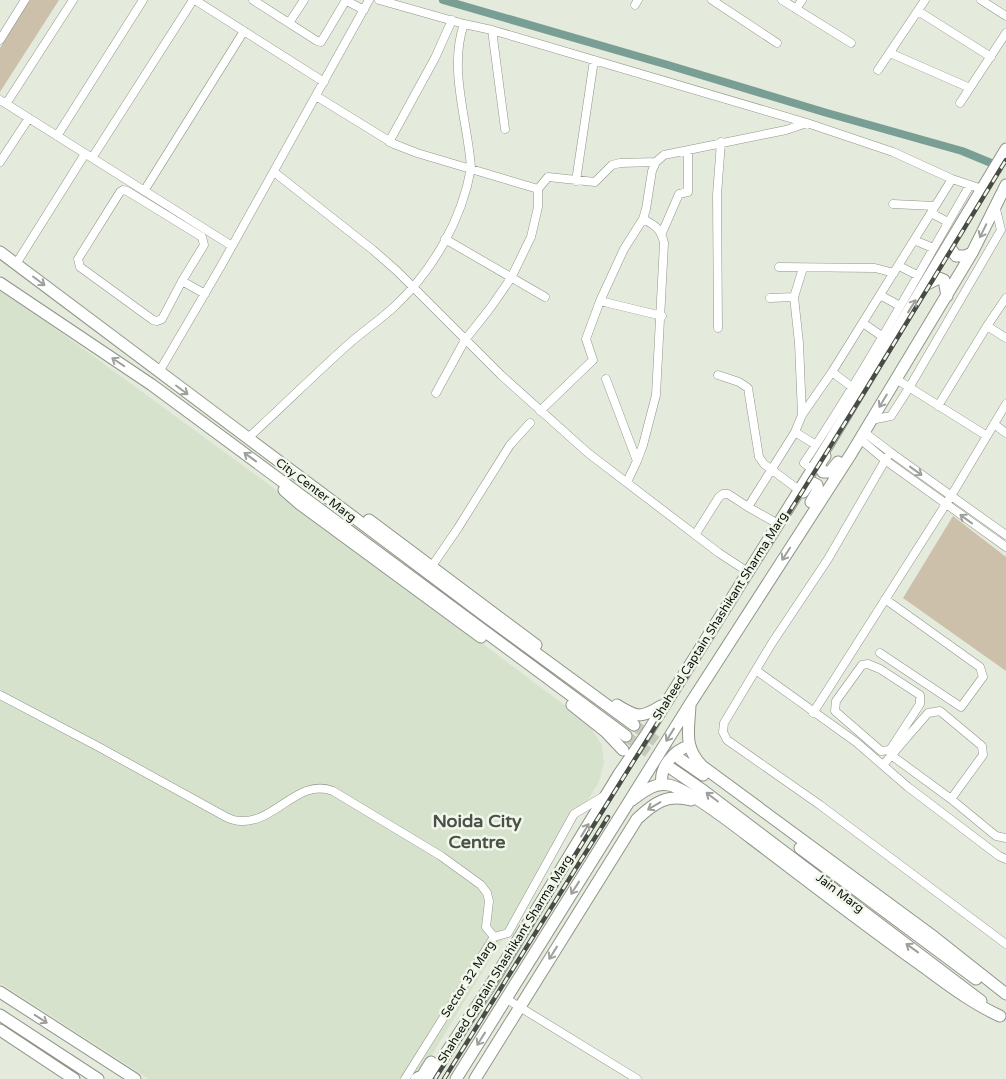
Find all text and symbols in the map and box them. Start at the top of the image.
one-way arrow [978,223,987,238]
one-way arrow [32,276,45,287]
one-way arrow [907,300,917,314]
one-way arrow [111,357,125,367]
one-way arrow [175,385,189,395]
one-way arrow [877,393,887,407]
one-way arrow [243,452,257,462]
street label: City Center Marg [273,455,359,525]
one-way arrow [909,466,923,476]
street label: Shaheed Captain Shashikant Sharma Marg [650,509,790,723]
one-way arrow [960,514,974,524]
one-way arrow [781,547,791,561]
one-way arrow [665,728,676,742]
one-way arrow [706,792,719,803]
one-way arrow [648,801,662,811]
district label: Noida City Centre [432,810,522,853]
one-way arrow [581,824,591,838]
street label: Shaheed Captain Shashikant Sharma Marg [435,852,575,1066]
street label: Jain Marg [813,871,867,915]
one-way arrow [570,880,580,894]
street label: Sector 32 Marg [438,938,498,1020]
one-way arrow [906,942,919,953]
one-way arrow [548,946,558,960]
one-way arrow [34,1014,48,1024]
one-way arrow [475,1031,485,1045]

